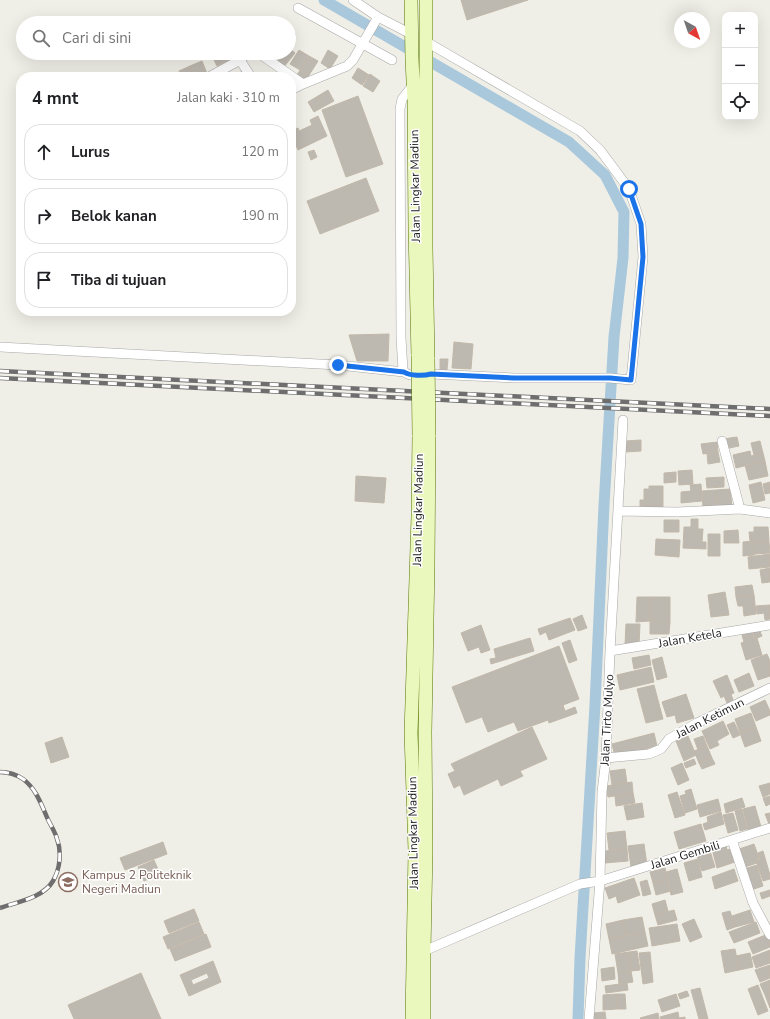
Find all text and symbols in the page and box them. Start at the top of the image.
north arrow [674,12,710,48]
map controls [722,12,758,120]
button: + [722,12,758,48]
search box [16,16,296,60]
icon: search [30,27,52,49]
text: Cari di sini [62,28,131,48]
button: − [722,48,758,84]
button: locate [722,84,758,120]
text: 4 mnt [32,87,78,110]
text: Jalan kaki · 310 m [177,89,280,107]
street label: Jalan Lingkar Madiun [406,129,424,244]
icon: ahead [33,141,55,163]
text: Lurus [71,142,110,162]
text: 120 m [241,143,279,161]
route start [620,180,638,198]
icon: right [33,205,55,227]
text: Belok kanan [71,206,157,226]
text: 190 m [241,207,279,225]
icon: arrive [33,269,55,291]
text: Tiba di tujuan [71,270,166,290]
route end [329,356,347,374]
street label: Jalan Lingkar Madiun [409,453,427,568]
street label: Jalan Ketela [656,625,723,652]
street label: Jalan Tirto Mulyo [597,673,617,767]
street label: Jalan Ketimun [672,694,747,743]
street label: Jalan Lingkar Madiun [404,776,422,891]
street label: Jalan Gembili [647,837,722,873]
place label: Kampus 2 Politeknik Negeri Madiun [82,867,192,897]
school or university icon: Kampus 2 Politeknik Negeri Madiun [57,871,79,893]

